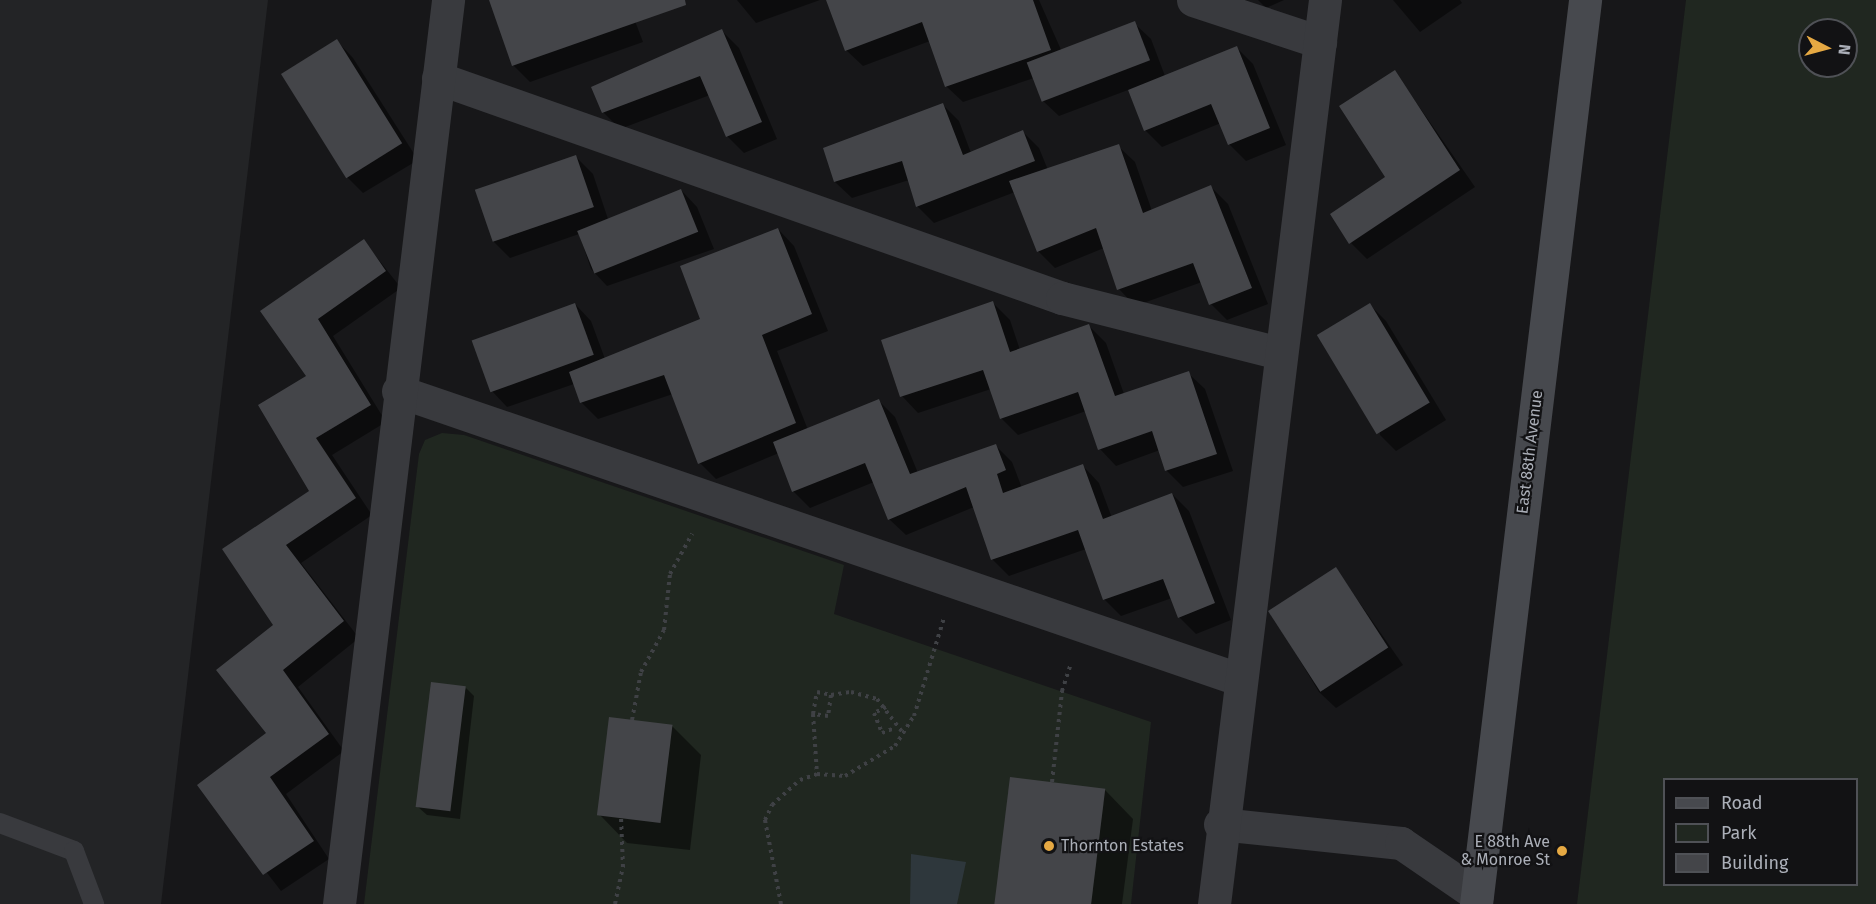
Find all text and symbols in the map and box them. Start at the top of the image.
north arrow [1798,18,1858,78]
text: N [1834,43,1854,56]
street label: East 88th Avenue [1513,389,1547,515]
legend [1663,778,1858,886]
text: Road [1721,792,1763,814]
text: Park [1721,822,1756,844]
place label: E 88th Ave & Monroe St [1460,832,1550,870]
place label: Thornton Estates [1061,836,1184,856]
marker: Thornton Estates [1042,839,1056,853]
marker: E 88th Ave & Monroe St [1555,844,1569,858]
text: Building [1721,852,1788,874]

